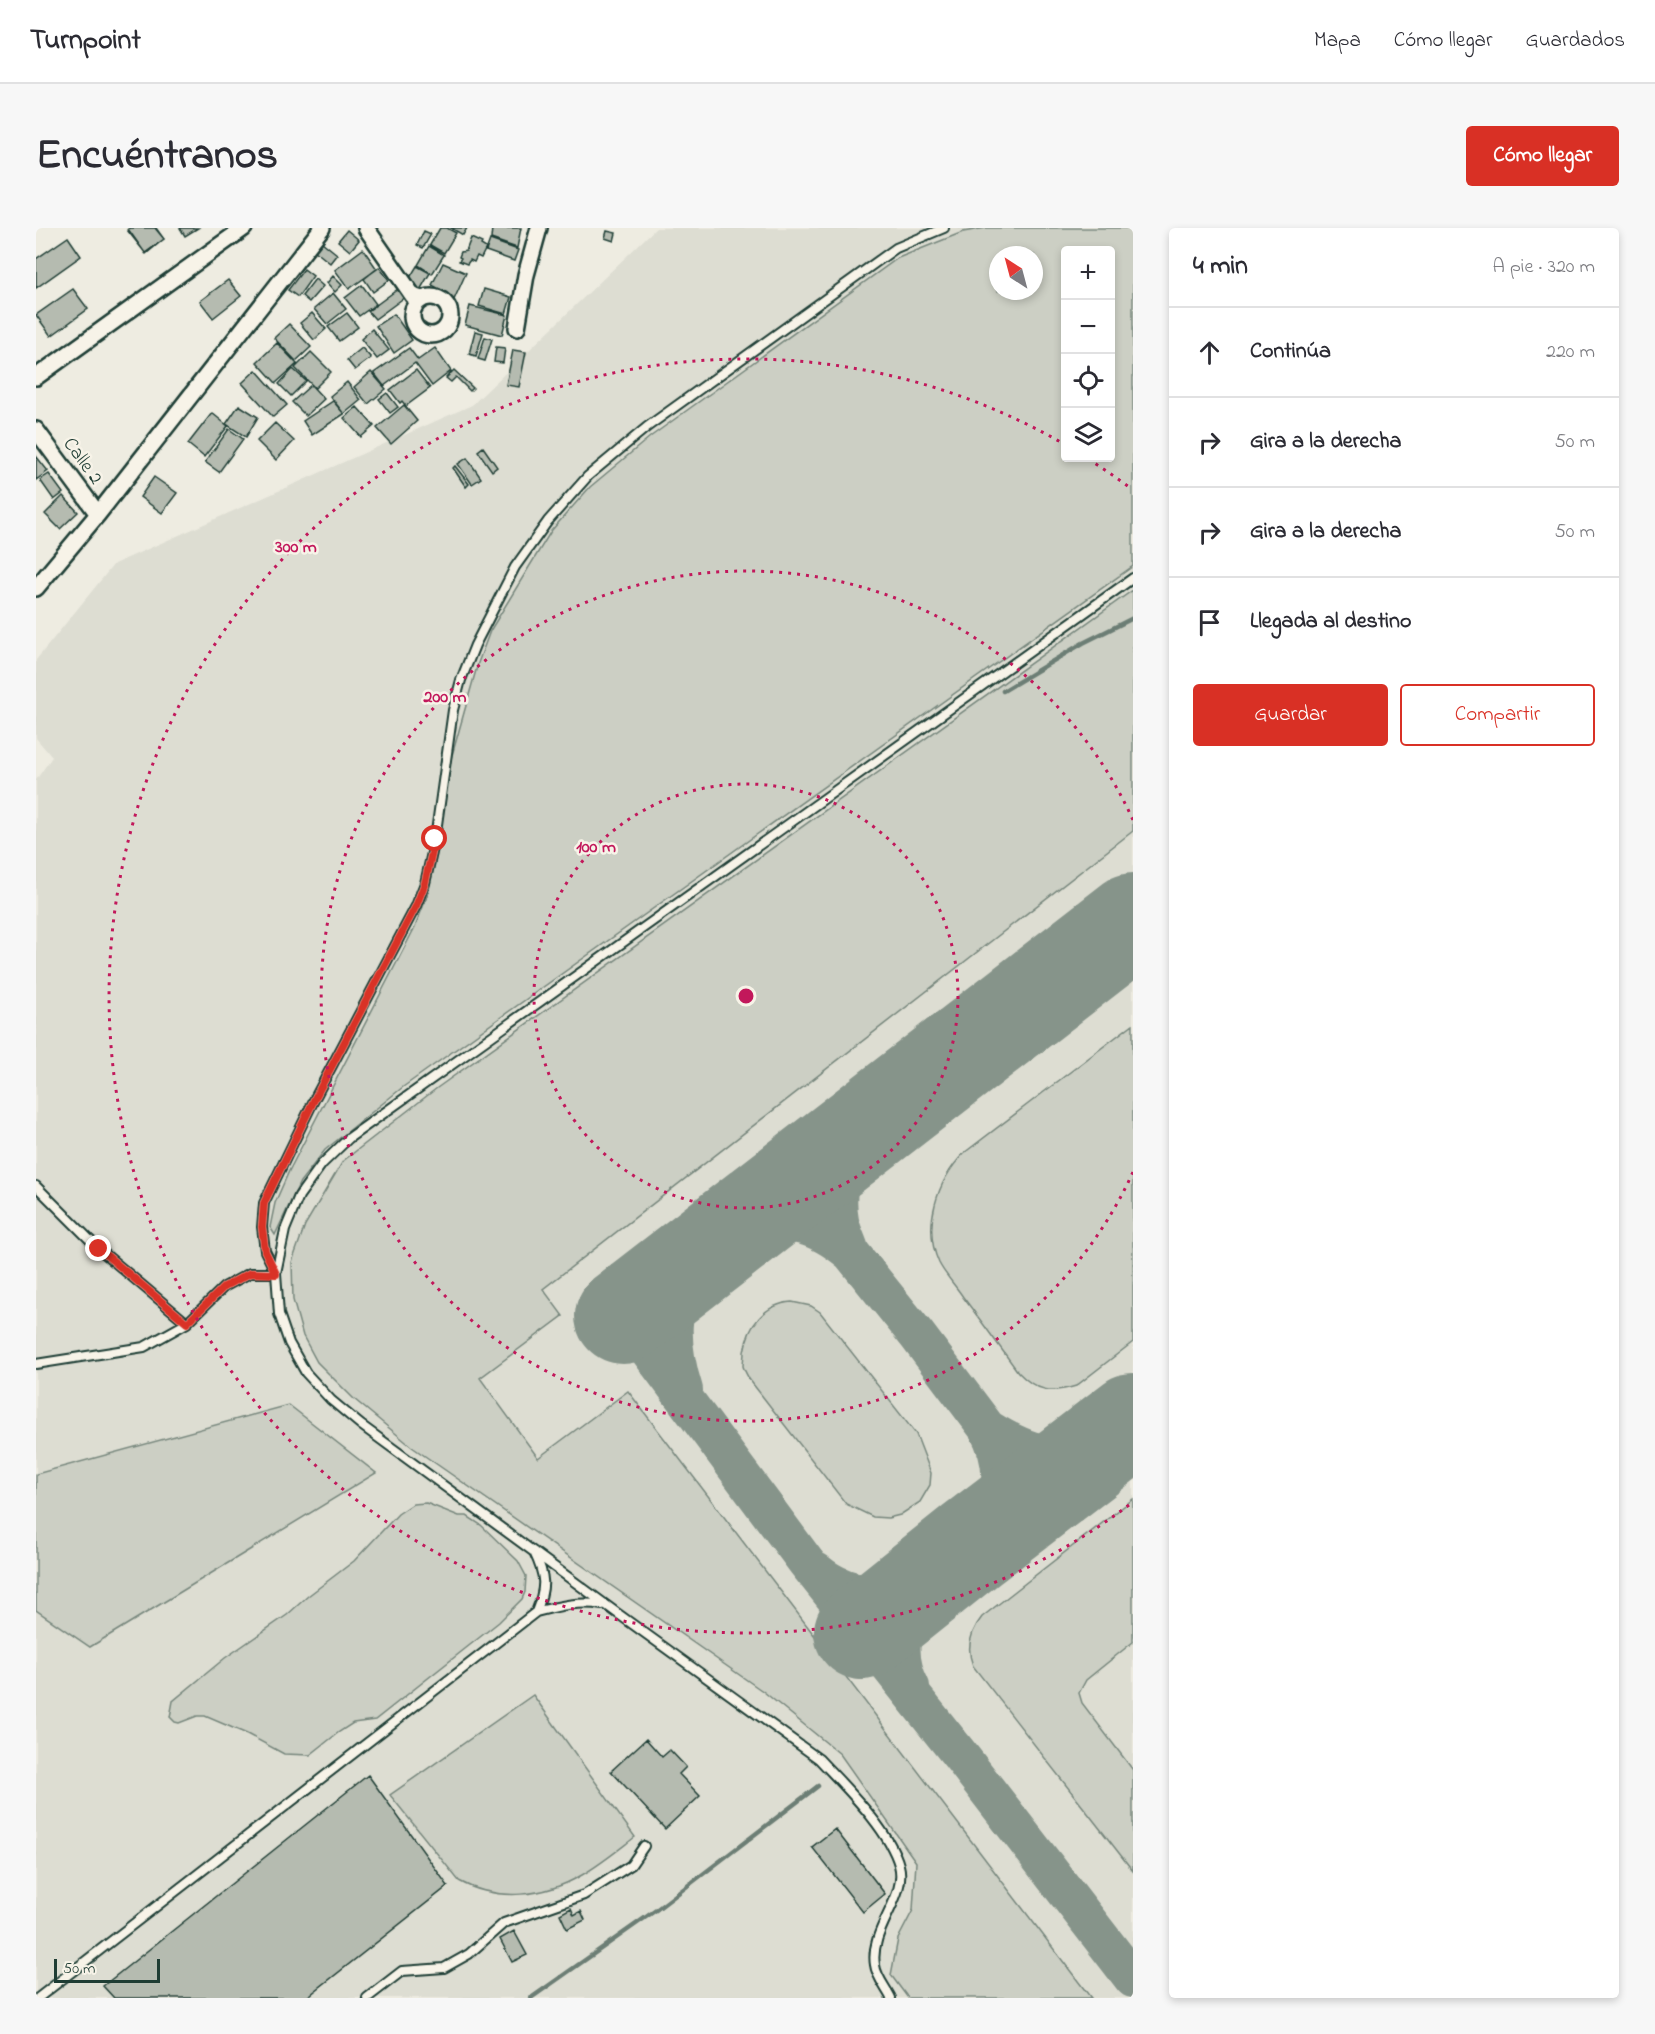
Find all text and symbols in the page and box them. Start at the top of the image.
text: Turnpoint [30,21,141,62]
text: Mapa [1314,26,1361,56]
text: Cómo llegar [1394,26,1492,56]
text: Guardados [1525,26,1625,56]
text: Encuéntranos [36,126,278,187]
button: Cómo llegar [1466,126,1619,186]
north arrow [989,246,1043,300]
map controls [1061,246,1115,462]
button: + [1061,246,1115,300]
text: 4 min [1193,248,1248,286]
text: A pie · 320 m [1493,253,1595,282]
button: − [1061,300,1115,354]
icon: ahead [1193,336,1226,369]
text: Continúa [1250,336,1331,368]
text: 220 m [1546,338,1595,367]
button: locate [1061,354,1115,408]
button: layers [1061,408,1115,462]
icon: right [1193,426,1226,459]
text: Gira a la derecha [1250,426,1401,458]
text: 50 m [1554,428,1595,457]
street label: Calle 2 [55,432,109,491]
icon: right [1193,516,1226,549]
text: Gira a la derecha [1250,516,1401,548]
text: 50 m [1554,518,1595,547]
text: 300 m [274,535,317,561]
icon: arrive [1193,606,1226,639]
text: Llegada al destino [1250,606,1411,638]
button: Guardar [1193,684,1388,746]
button: Compartir [1400,684,1595,746]
text: 200 m [423,685,467,711]
route start [421,825,447,851]
text: 100 m [576,835,616,861]
centre of rings [736,986,756,1006]
route end [85,1235,111,1261]
scale bar [54,1956,160,1984]
text: 50 m [63,1957,95,1981]

